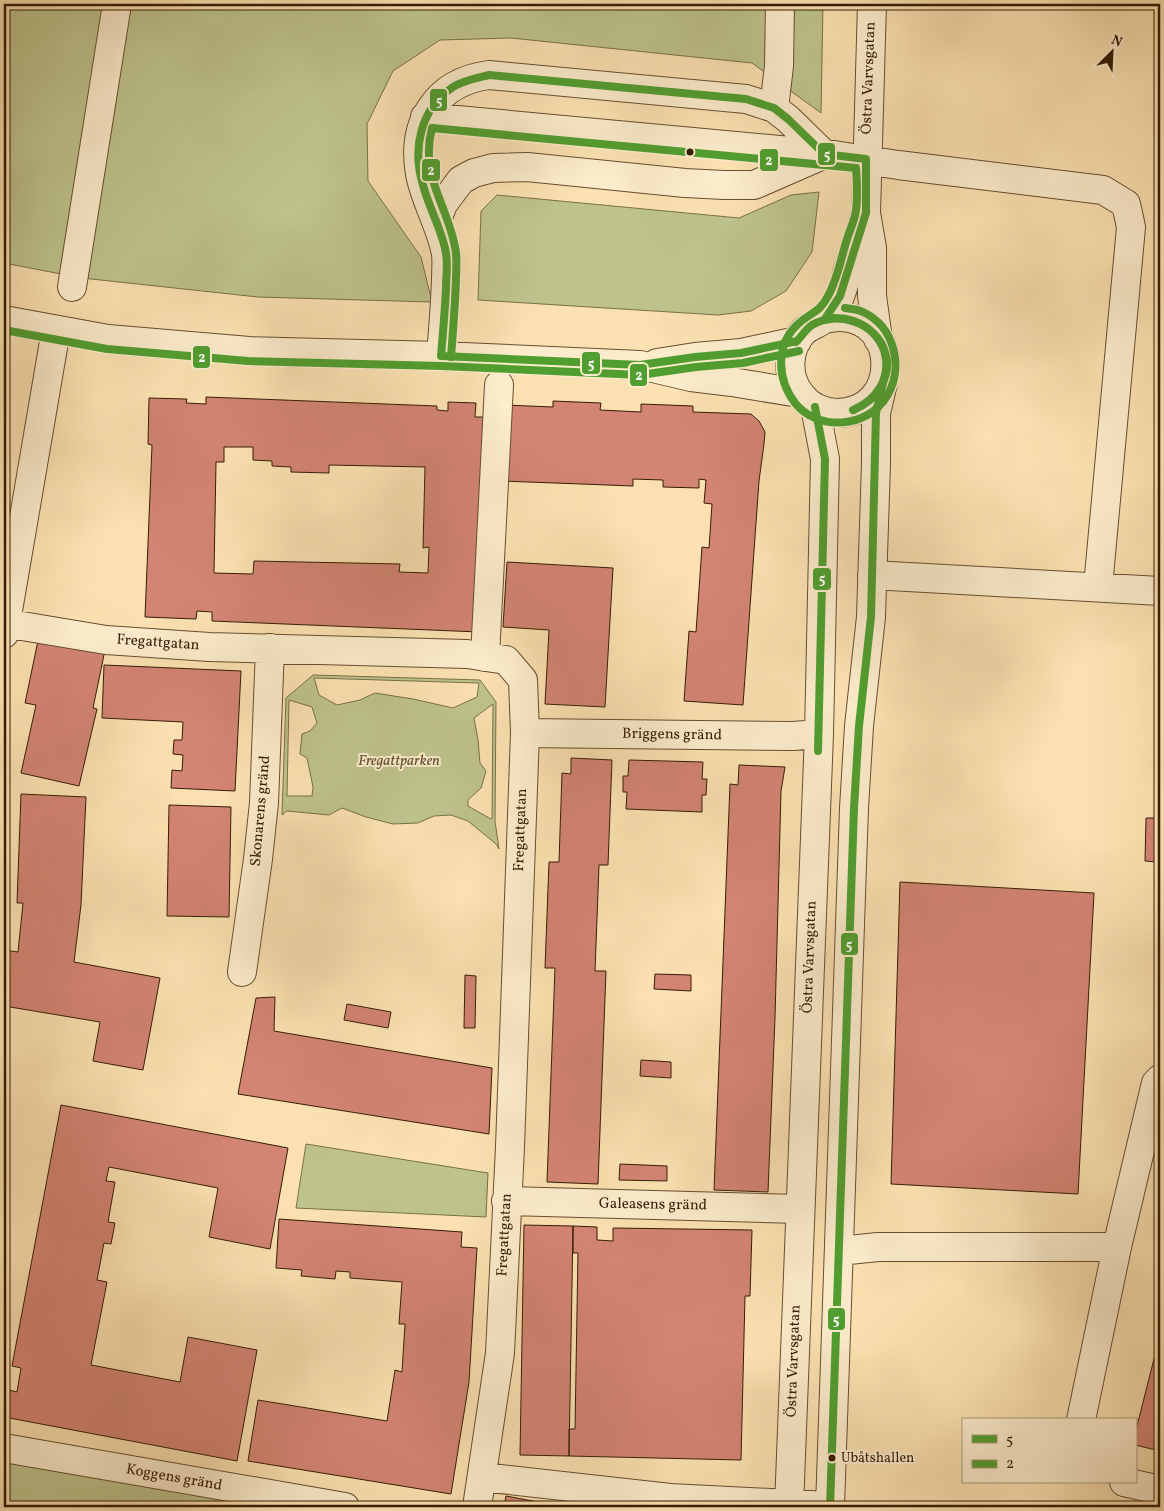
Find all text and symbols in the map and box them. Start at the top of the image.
street label: Östra Varvsgatan [857,21,881,135]
north arrow [1086,28,1136,78]
text: N [1108,31,1125,52]
line badge: 5 [429,88,448,112]
text: 5 [436,92,443,111]
line badge: 5 [817,142,836,166]
text: 5 [824,146,831,165]
unlabelled marker [685,147,695,157]
line badge: 2 [759,148,779,172]
text: 2 [765,152,773,171]
line badge: 2 [421,158,441,182]
text: 2 [427,162,435,181]
line badge: 2 [192,345,211,369]
text: 2 [198,349,206,368]
line badge: 5 [581,351,601,375]
text: 5 [588,355,595,374]
line badge: 2 [629,363,648,387]
text: 2 [635,367,643,386]
line badge: 5 [812,567,832,591]
text: 5 [819,570,826,589]
street label: Fregattgatan [116,630,200,656]
street label: Briggens gränd [622,724,722,746]
park label: Fregattparken [358,751,440,772]
street label: Skonarens gränd [246,755,276,867]
street label: Fregattgatan [509,788,533,872]
street label: Östra Varvsgatan [798,900,822,1014]
line badge: 5 [840,932,859,956]
text: 5 [846,936,853,955]
street label: Fregattgatan [492,1193,518,1277]
street label: Galeasens gränd [599,1194,707,1216]
street label: Östra Varvsgatan [782,1304,806,1418]
line badge: 5 [827,1307,846,1331]
text: 5 [833,1311,840,1330]
legend [962,1418,1136,1484]
text: 5 [1006,1430,1013,1451]
place label: Ubåtshallen [841,1449,914,1468]
marker: Ubåtshallen [827,1453,837,1463]
text: 2 [1006,1454,1014,1475]
street label: Koggens gränd [124,1459,224,1497]

